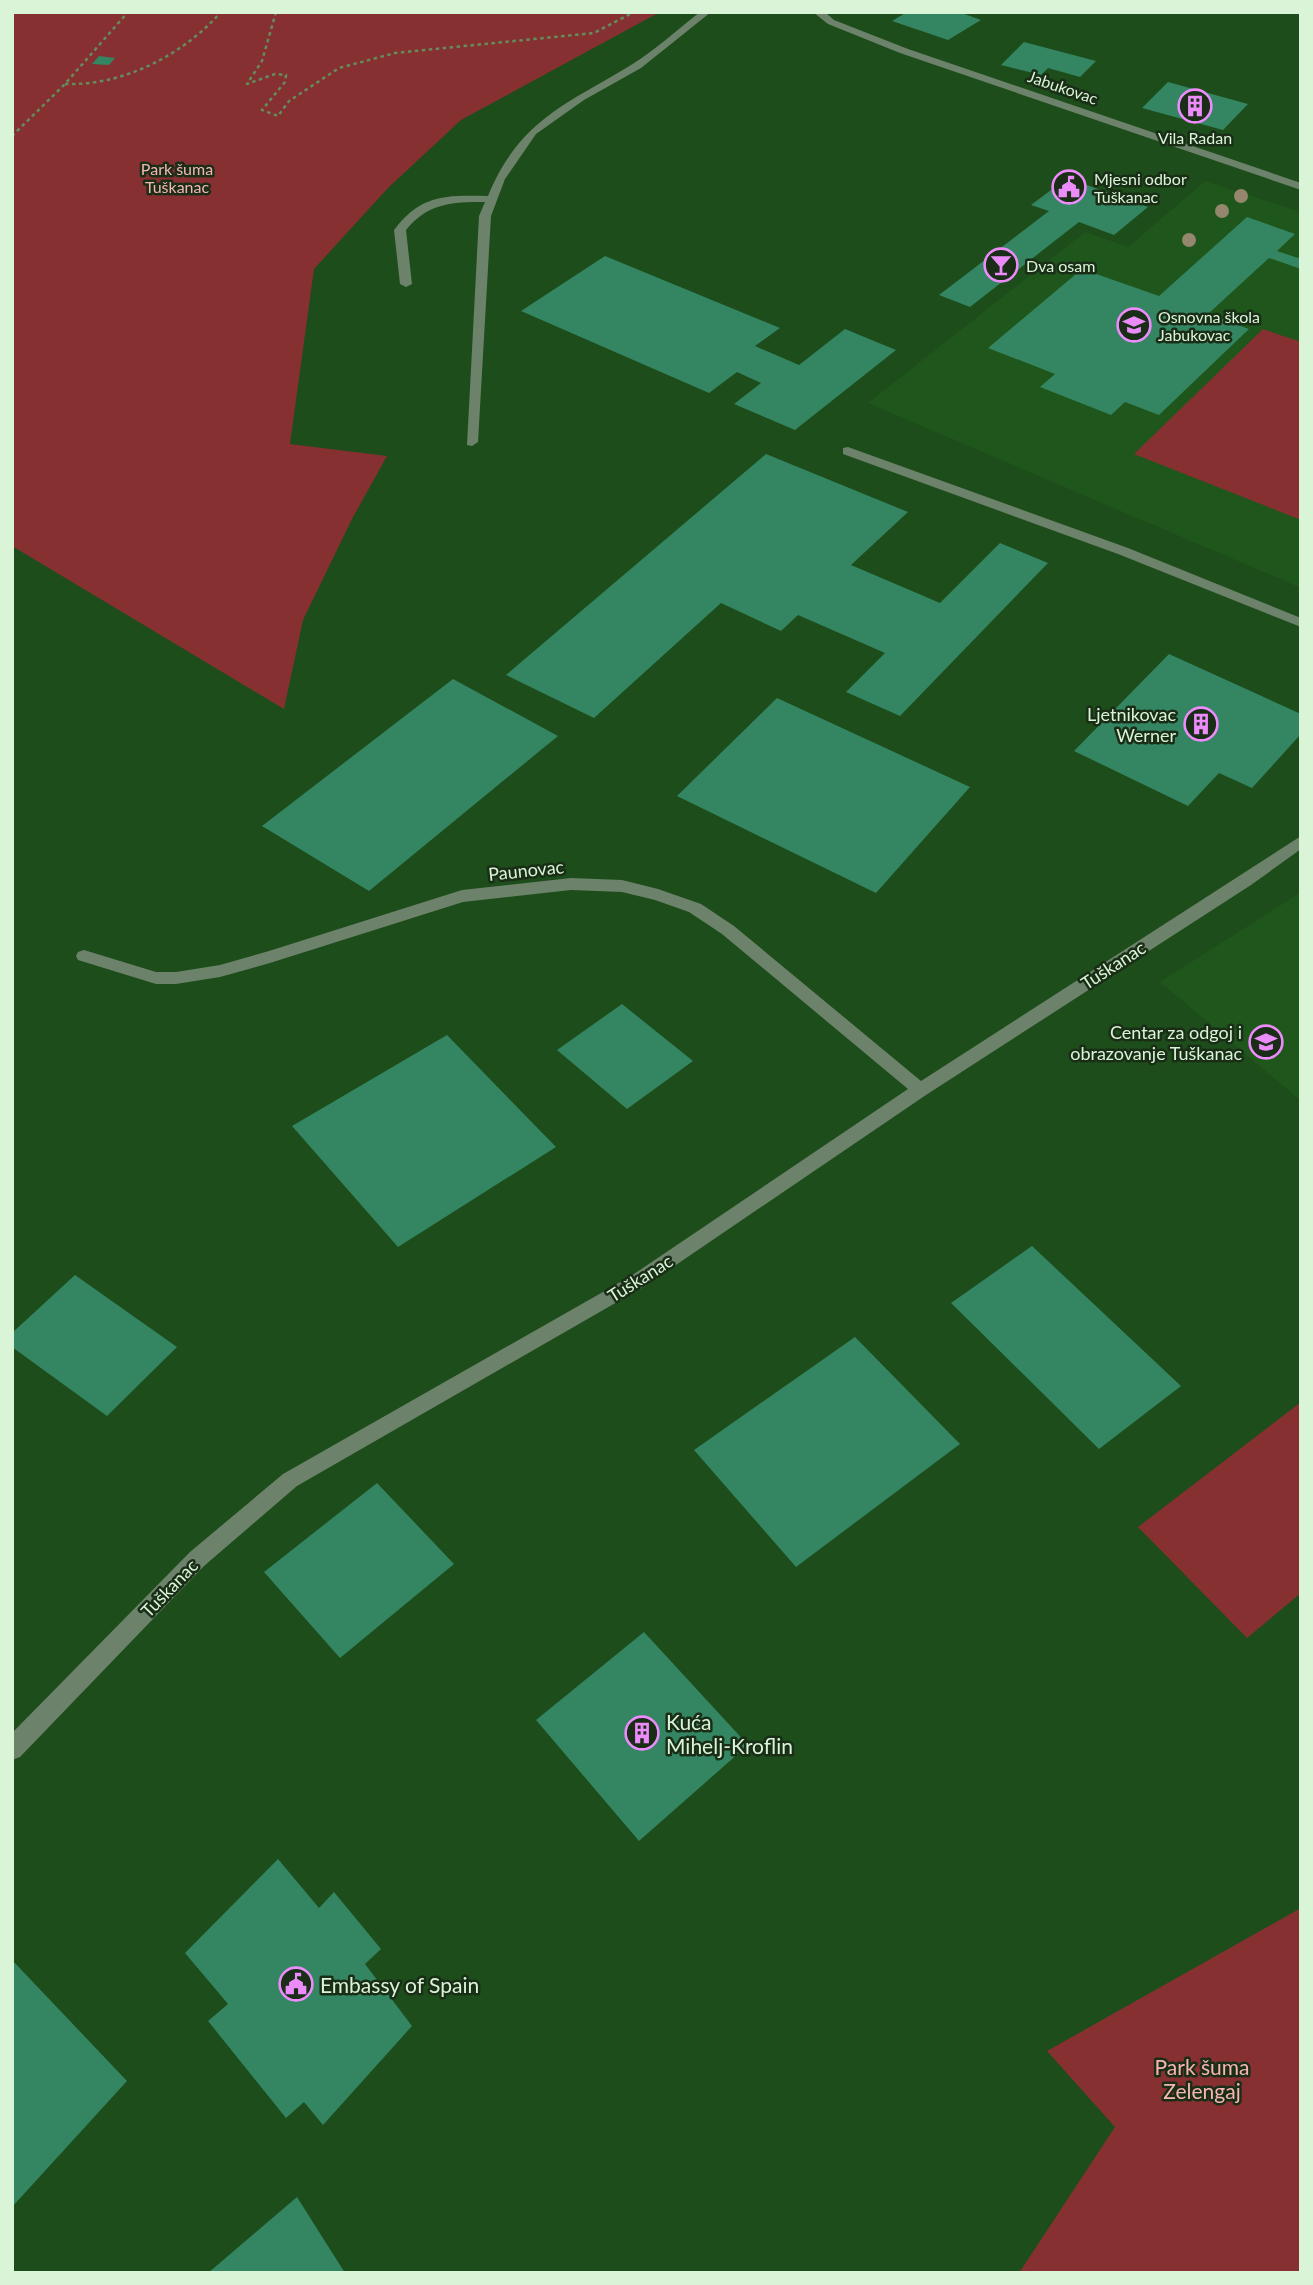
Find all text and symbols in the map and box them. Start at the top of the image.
street label: Jabukovac [1026,66,1101,108]
building icon: Vila Radan [1176,87,1214,125]
place label: Vila Radan [1158,128,1232,147]
park label: Park šuma Tuškanac [141,159,213,196]
public building icon: Mjesni odbor Tuškanac [1050,168,1088,206]
place label: Mjesni odbor Tuškanac [1094,169,1187,206]
bar icon: Dva osam [982,246,1020,284]
place label: Dva osam [1026,256,1095,275]
school or university icon: Osnovna škola Jabukovac [1115,306,1153,344]
place label: Osnovna škola Jabukovac [1158,307,1260,344]
place label: Ljetnikovac Werner [1087,703,1176,746]
building icon: Ljetnikovac Werner [1182,705,1220,743]
street label: Paunovac [487,855,565,885]
street label: Tuškanac [1077,936,1150,994]
place label: Centar za odgoj i obrazovanje Tuškanac [1070,1021,1242,1064]
school or university icon: Centar za odgoj i obrazovanje Tuškanac [1247,1023,1285,1061]
street label: Tuškanac [604,1249,677,1306]
street label: Tuškanac [136,1554,202,1622]
place label: Kuća Mihelj-Kroflin [666,1709,793,1758]
building icon: Kuća Mihelj-Kroflin [623,1714,661,1752]
public building icon: Embassy of Spain [277,1965,315,2003]
place label: Embassy of Spain [320,1972,479,1997]
park label: Park šuma Zelengaj [1155,2054,1249,2103]

